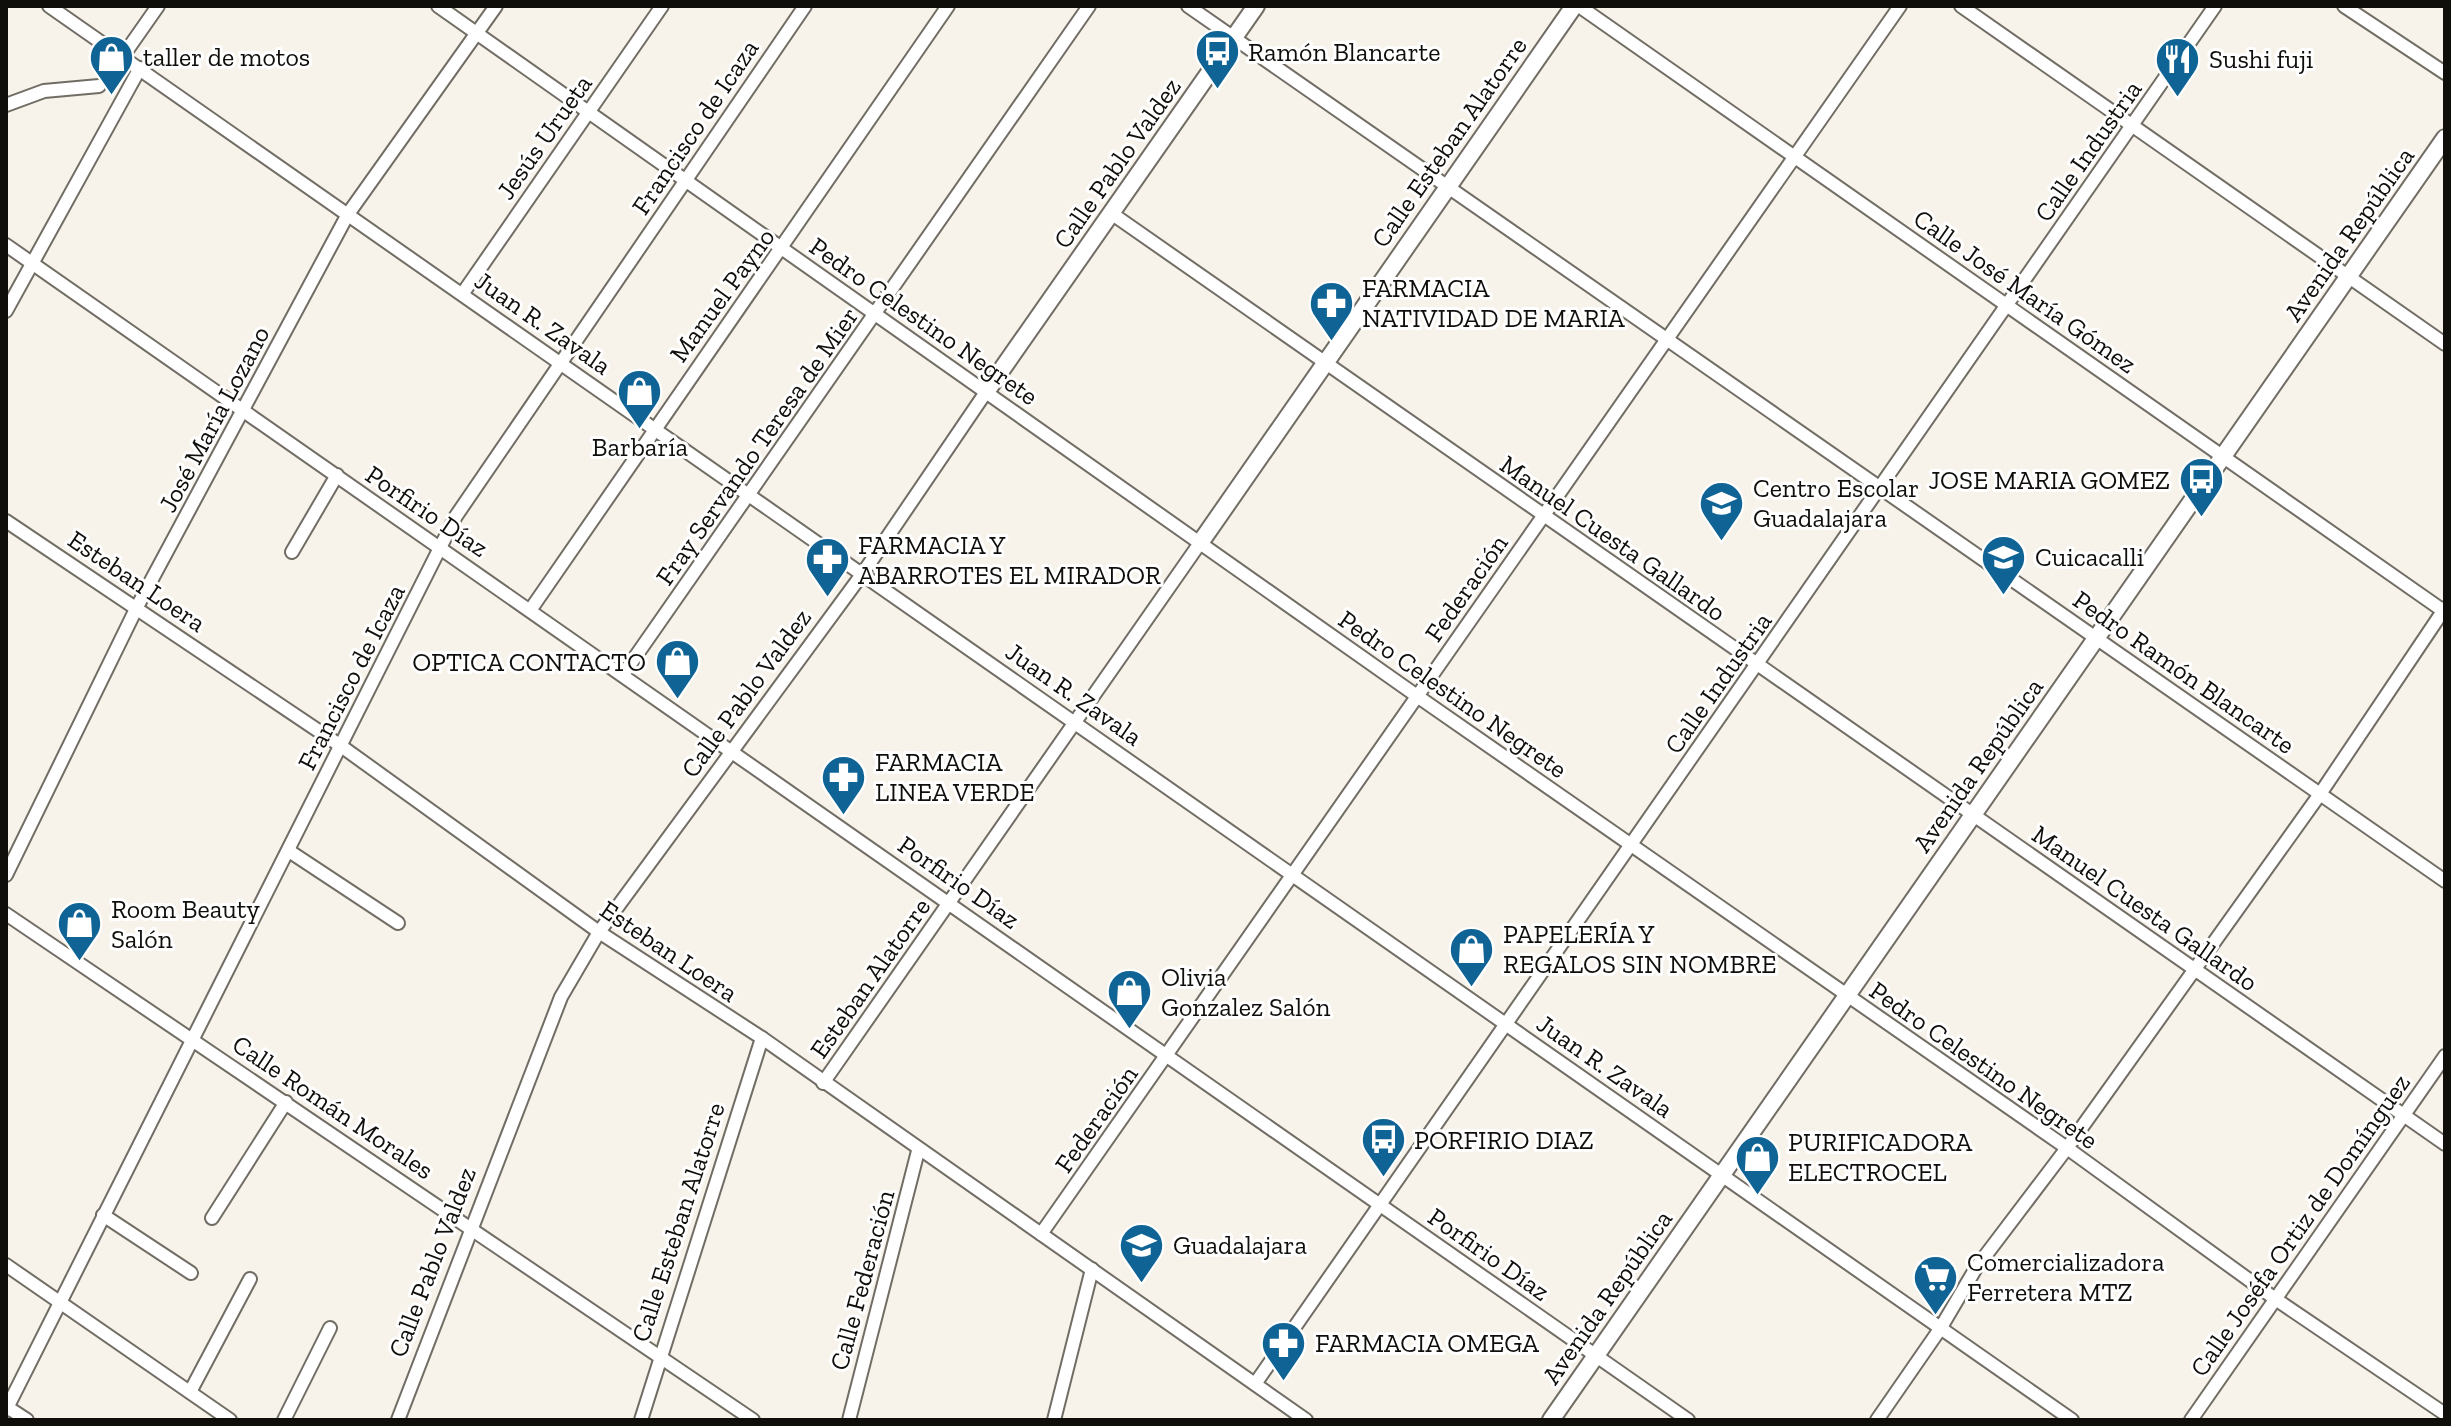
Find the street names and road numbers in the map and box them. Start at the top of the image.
street label: Calle Esteban Alatorre [1364,31,1534,253]
street label: Francisco de Icaza [625,33,766,221]
street label: Jesús Urueta [489,68,599,205]
street label: Calle Pablo Valdez [1046,71,1188,255]
street label: Calle Industria [2028,74,2149,228]
street label: Avenida República [2277,140,2421,327]
street label: Calle José María Gómez [1907,202,2143,380]
street label: Manuel Payno [663,222,781,368]
street label: Pedro Celestino Negrete [804,230,1044,412]
street label: Juan R. Zavala [469,264,618,382]
street label: Fray Servando Teresa de Mier [649,301,865,591]
street label: José María Lozano [151,320,277,518]
street label: Manuel Cuesta Gallardo [1494,448,1732,628]
street label: Porfirio Díaz [360,458,494,564]
street label: Esteban Loera [62,523,212,639]
street label: Federación [1417,528,1515,648]
street label: Francisco de Icaza [290,578,412,775]
street label: Pedro Ramón Blancarte [2067,583,2301,761]
street label: Calle Pablo Valdez [674,602,818,784]
street label: Pedro Celestino Negrete [1333,603,1573,785]
street label: Calle Industria [1658,606,1779,760]
street label: Juan R. Zavala [1000,635,1149,753]
street label: Avenida República [1906,671,2050,858]
street label: Manuel Cuesta Gallardo [2026,818,2264,998]
street label: Porfirio Díaz [892,828,1026,936]
street label: Esteban Alatorre [803,892,937,1064]
street label: Esteban Loera [594,893,744,1009]
street label: Pedro Celestino Negrete [1864,974,2104,1156]
street label: Juan R. Zavala [1531,1007,1680,1125]
street label: Calle Román Morales [226,1028,440,1186]
street label: Federación [1047,1059,1145,1179]
street label: Calle Joséfa Ortiz de Domínguez [2183,1067,2417,1383]
street label: Calle Esteban Alatorre [624,1098,732,1346]
street label: Calle Pablo Valdez [381,1162,483,1362]
street label: Calle Federación [823,1186,901,1374]
street label: Porfirio Díaz [1422,1200,1556,1308]
street label: Avenida República [1535,1203,1679,1390]

